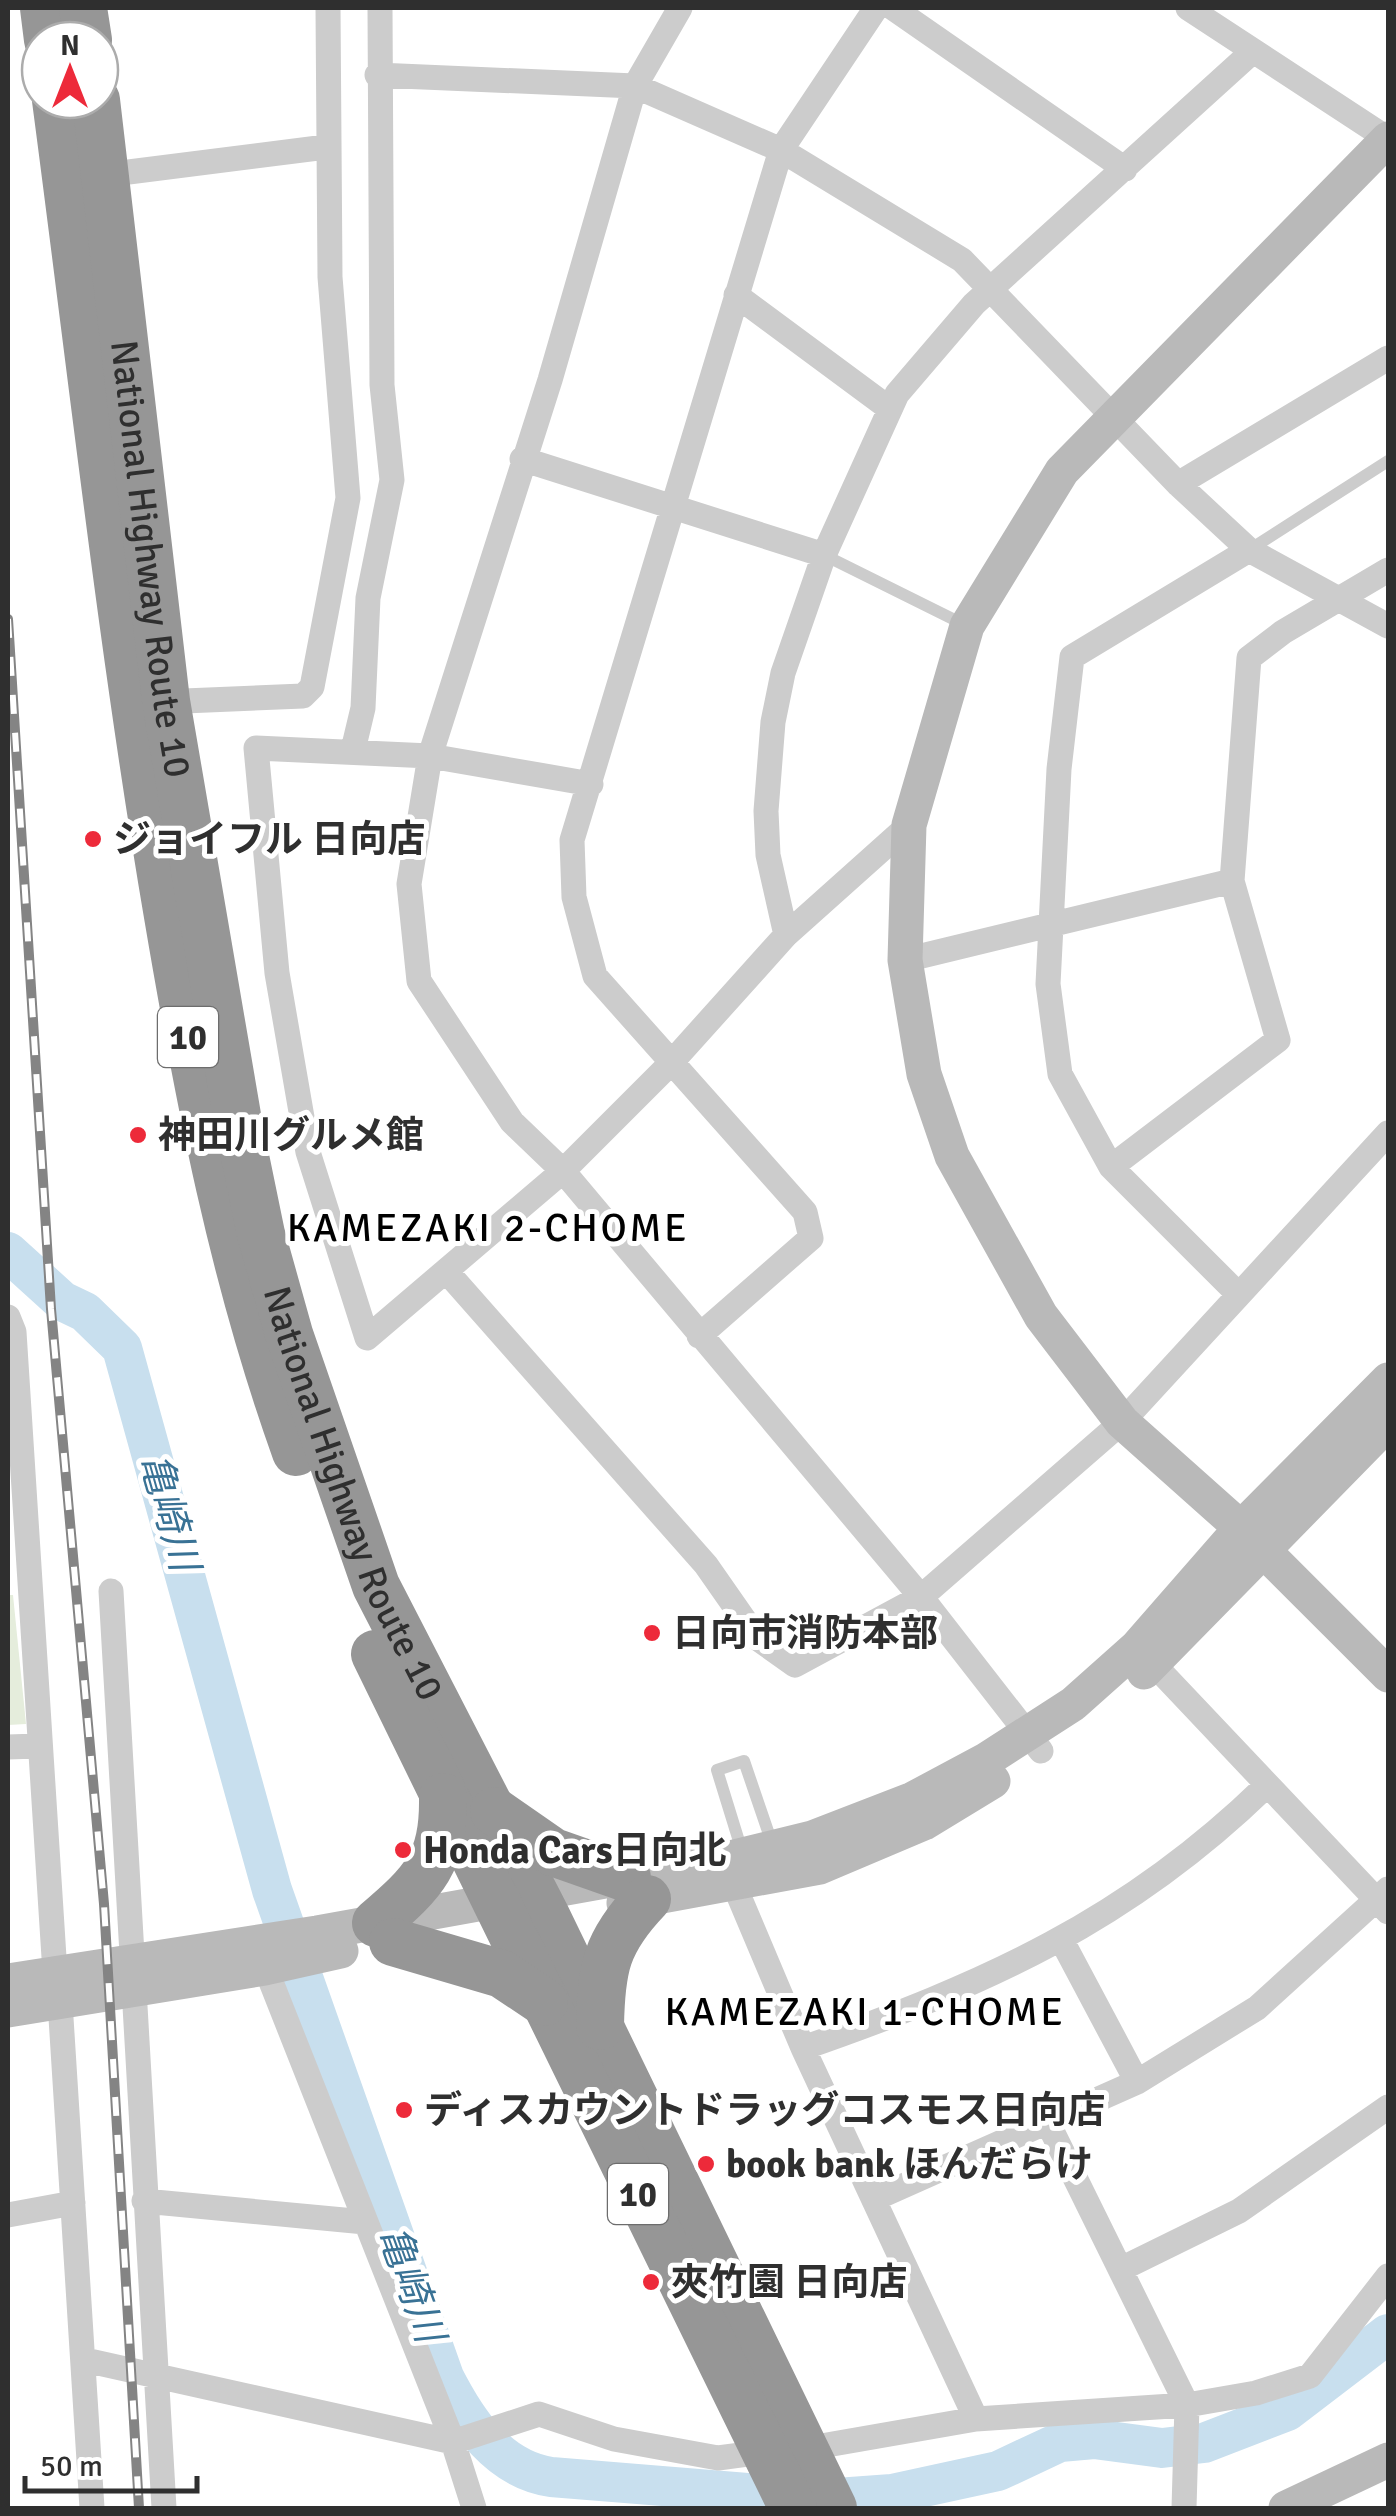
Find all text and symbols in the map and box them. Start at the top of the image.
north arrow [20,20,120,120]
text: N [60,29,80,63]
street label: National Highway Route 10 [101,337,202,781]
place label: ジョイフル 日向店 [113,816,425,863]
marker: ジョイフル 日向店 [82,828,104,850]
road number: 10 [158,1007,218,1067]
place label: 神田川グルメ館 [158,1112,424,1159]
marker: 神田川グルメ館 [127,1124,149,1146]
district label: KAMEZAKI 2-CHOME [287,1203,689,1253]
street label: National Highway Route 10 [253,1281,454,1708]
water label: 亀崎川 [128,1447,211,1580]
place label: 日向市消防本部 [672,1610,938,1657]
marker: 日向市消防本部 [641,1622,663,1644]
place label: Honda Cars日向北 [423,1827,727,1874]
marker: Honda Cars日向北 [392,1839,414,1861]
district label: KAMEZAKI 1-CHOME [665,1987,1065,2037]
place label: ディスカウントドラッグコスモス日向店 [424,2087,1105,2134]
marker: ディスカウントドラッグコスモス日向店 [393,2099,415,2121]
place label: book bank ほんだらけ [726,2141,1093,2188]
marker: book bank ほんだらけ [695,2153,717,2175]
road number: 10 [608,2164,668,2224]
water label: 亀崎川 [367,2219,456,2353]
place label: 夾竹園 日向店 [671,2259,907,2306]
marker: 夾竹園 日向店 [640,2271,662,2293]
scale bar [25,2431,198,2493]
text: 50 m [40,2448,103,2485]

